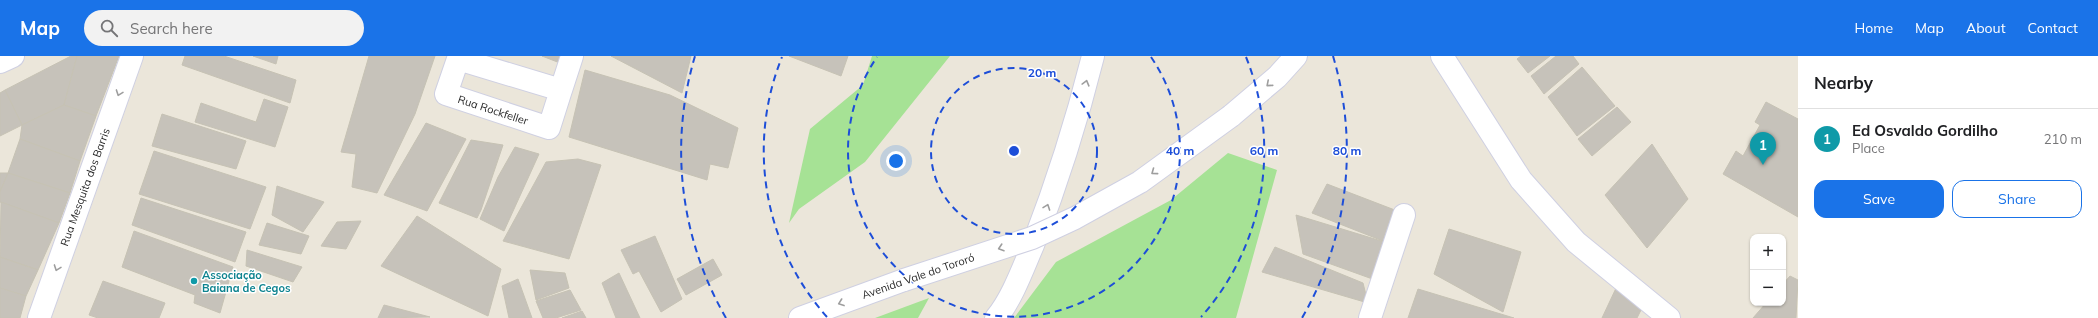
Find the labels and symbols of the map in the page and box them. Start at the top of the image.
text: 20 m [1028,65,1056,80]
one-way arrow [1267,79,1274,86]
one-way arrow [1081,80,1090,87]
one-way arrow [115,89,123,96]
street label: Rua Rockfeller [456,92,530,128]
street label: Rua Mesquita dos Barris [57,126,113,248]
pin: 1 [1750,132,1776,165]
text: 40 m [1166,143,1194,158]
text: 60 m [1250,143,1278,158]
text: 80 m [1333,143,1361,158]
centre of rings [1007,144,1021,158]
your location [886,151,906,171]
one-way arrow [1152,167,1159,174]
one-way arrow [1043,203,1051,210]
one-way arrow [997,243,1004,252]
street label: Avenida Vale do Tororó [860,250,976,302]
one-way arrow [53,264,61,271]
place label: Associação Baiana de Cegos [202,268,291,295]
marker: Associação Baiana de Cegos [189,276,199,286]
one-way arrow [838,298,845,307]

